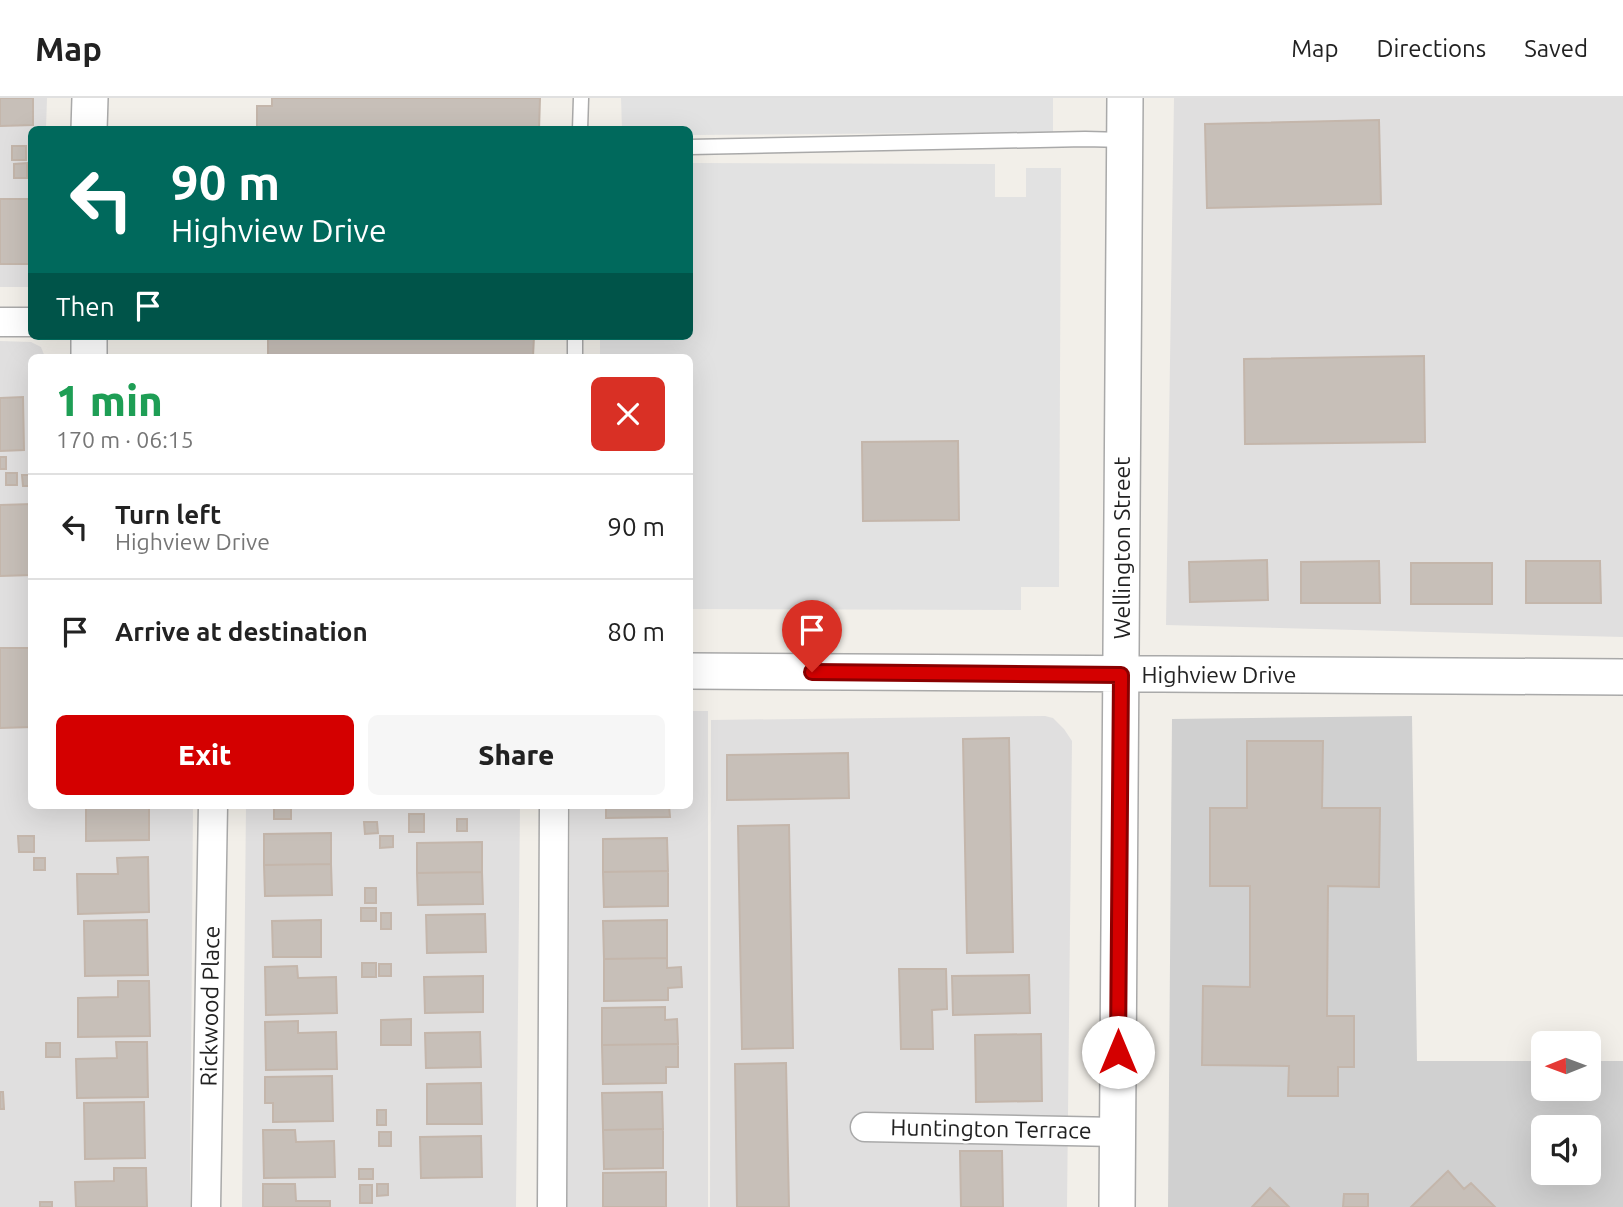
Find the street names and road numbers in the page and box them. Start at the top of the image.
street label: Wellington Street [1109,457,1134,639]
street label: Highview Drive [1142,662,1296,687]
street label: Rickwood Place [196,925,223,1087]
street label: Huntington Terrace [890,1114,1092,1143]

